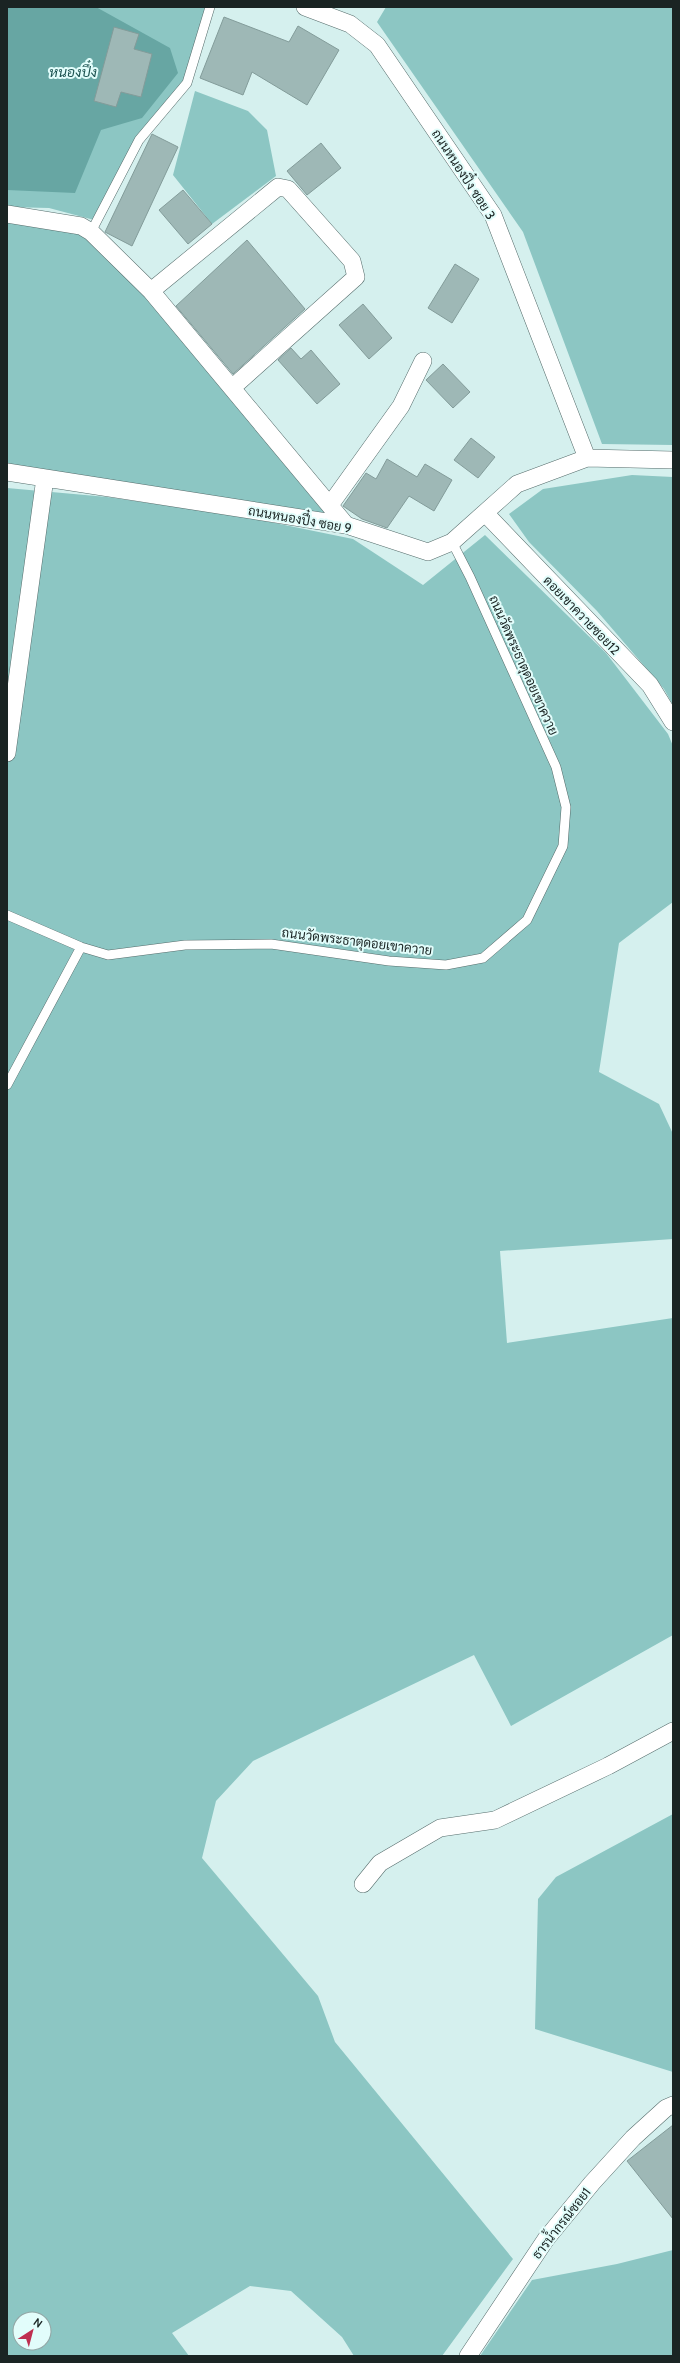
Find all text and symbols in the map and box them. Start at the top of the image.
water label: หนองปึ๋ง [49,60,97,81]
street label: ถนนหนองปึ๋ง ซอย 3 [429,124,503,222]
street label: ถนนหนองปึ๋ง ซอย 9 [247,498,354,536]
street label: ดอยเขาควายซอย12 [540,572,624,658]
street label: ถนนวัดพระธาตุดอยเขาควาย [484,593,562,738]
street label: ถนนวัดพระธาตุดอยเขาควาย [281,924,433,960]
street label: ธารน้ำกรณ์ซอย1 [525,2182,594,2262]
north arrow [12,2311,52,2351]
text: N [31,2315,45,2331]

